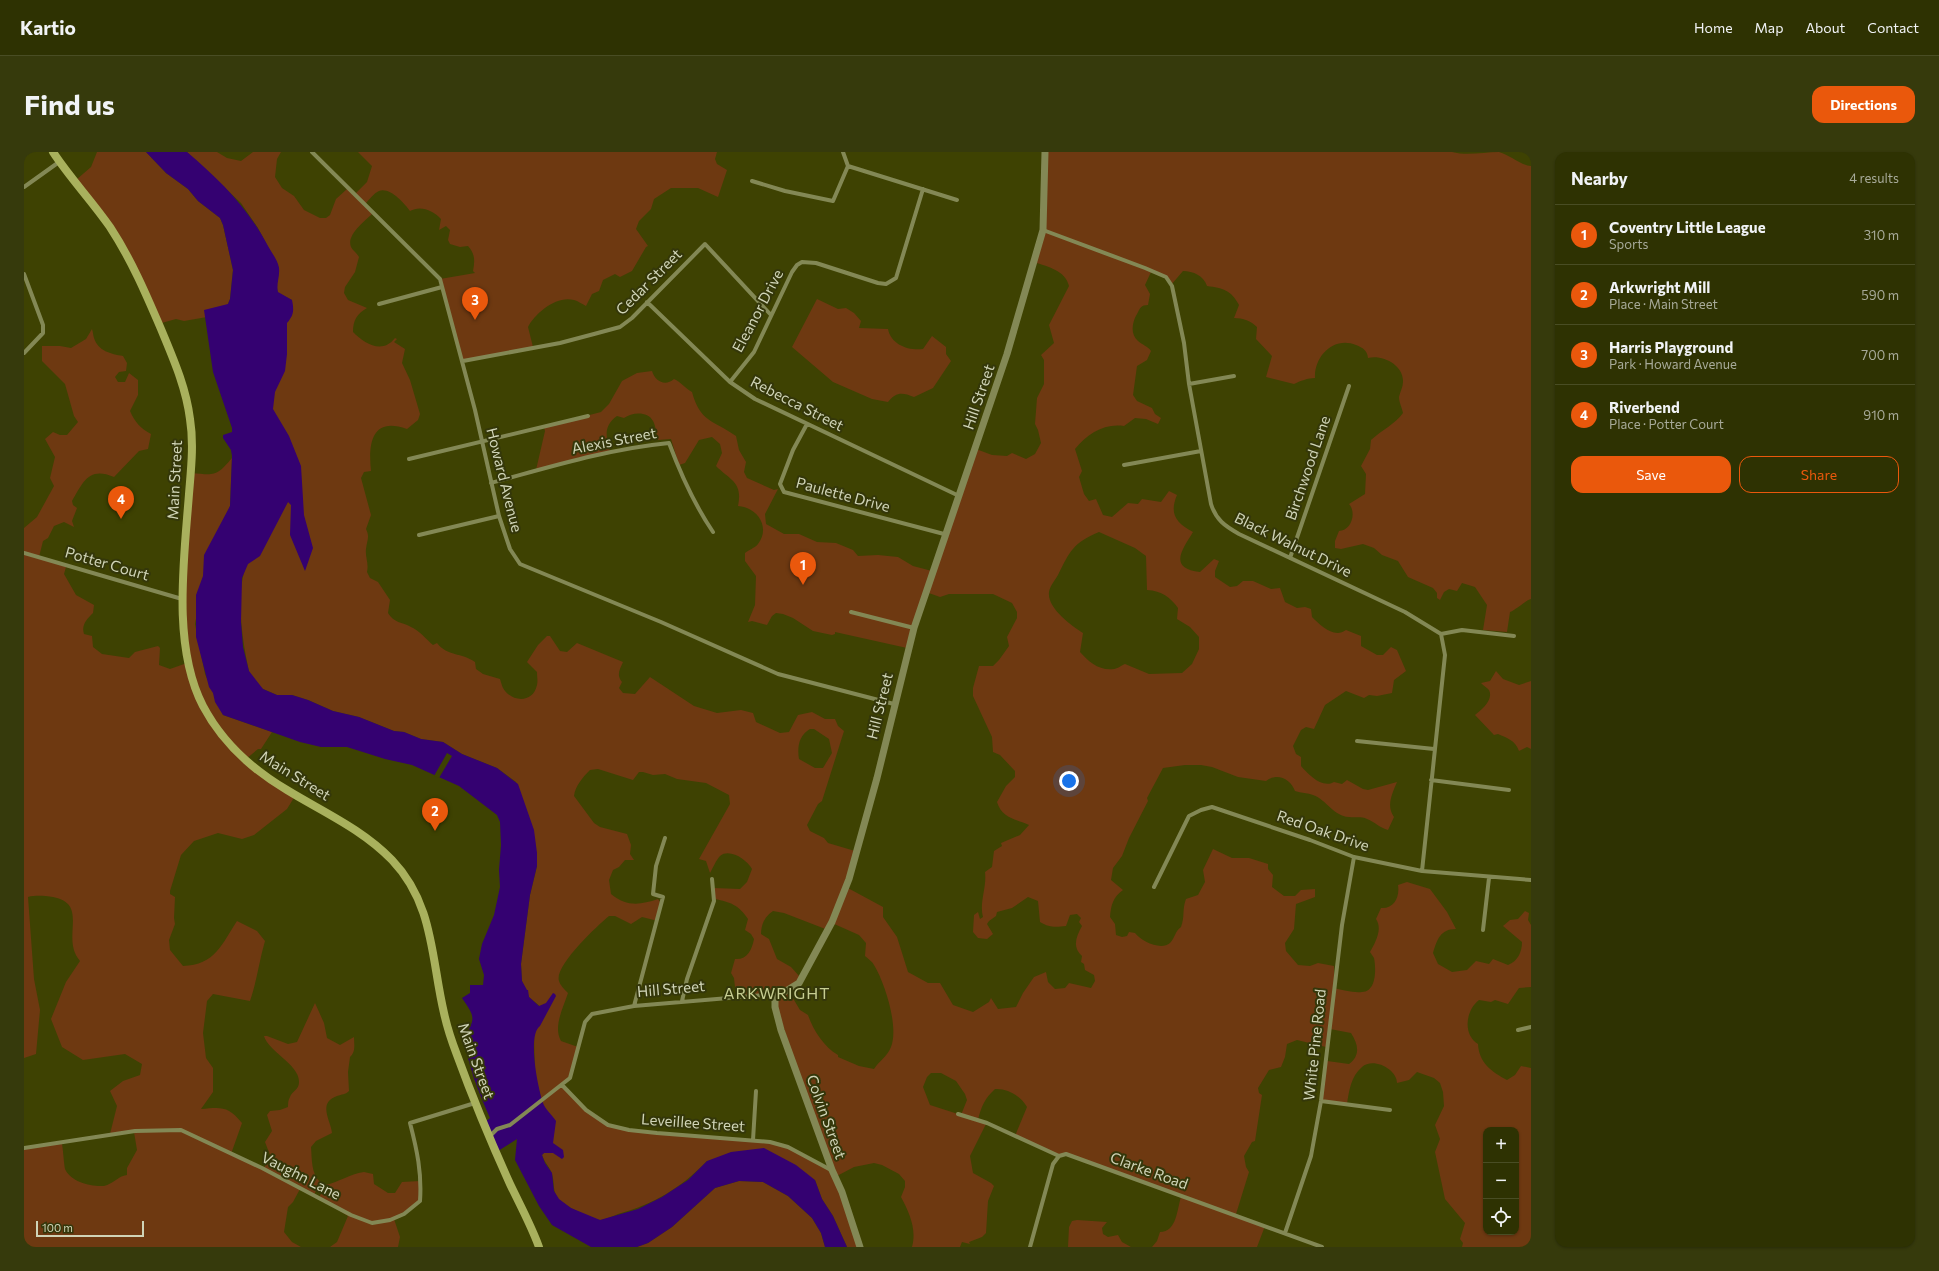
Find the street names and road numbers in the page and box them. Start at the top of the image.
street label: Cedar Street [612,245,685,318]
street label: Eleanor Drive [728,266,786,355]
street label: Hill Street [958,362,998,432]
street label: Rebecca Street [748,372,847,434]
street label: Birchwood Lane [1281,413,1333,522]
street label: Alexis Street [570,423,658,457]
street label: Howard Avenue [483,426,527,534]
street label: Main Street [163,440,185,520]
street label: Paulette Drive [794,473,892,515]
street label: Black Walnut Drive [1232,508,1355,580]
street label: Potter Court [63,542,151,584]
street label: Hill Street [862,671,896,741]
street label: Main Street [257,746,334,804]
street label: Red Oak Drive [1275,806,1372,854]
street label: Hill Street [636,976,706,1000]
street label: White Pine Road [1299,988,1329,1102]
street label: Main Street [455,1020,499,1101]
street label: Colvin Street [803,1072,851,1161]
street label: Leveillee Street [640,1109,746,1135]
street label: Vaughn Lane [259,1147,344,1203]
street label: Clarke Road [1108,1148,1191,1192]

